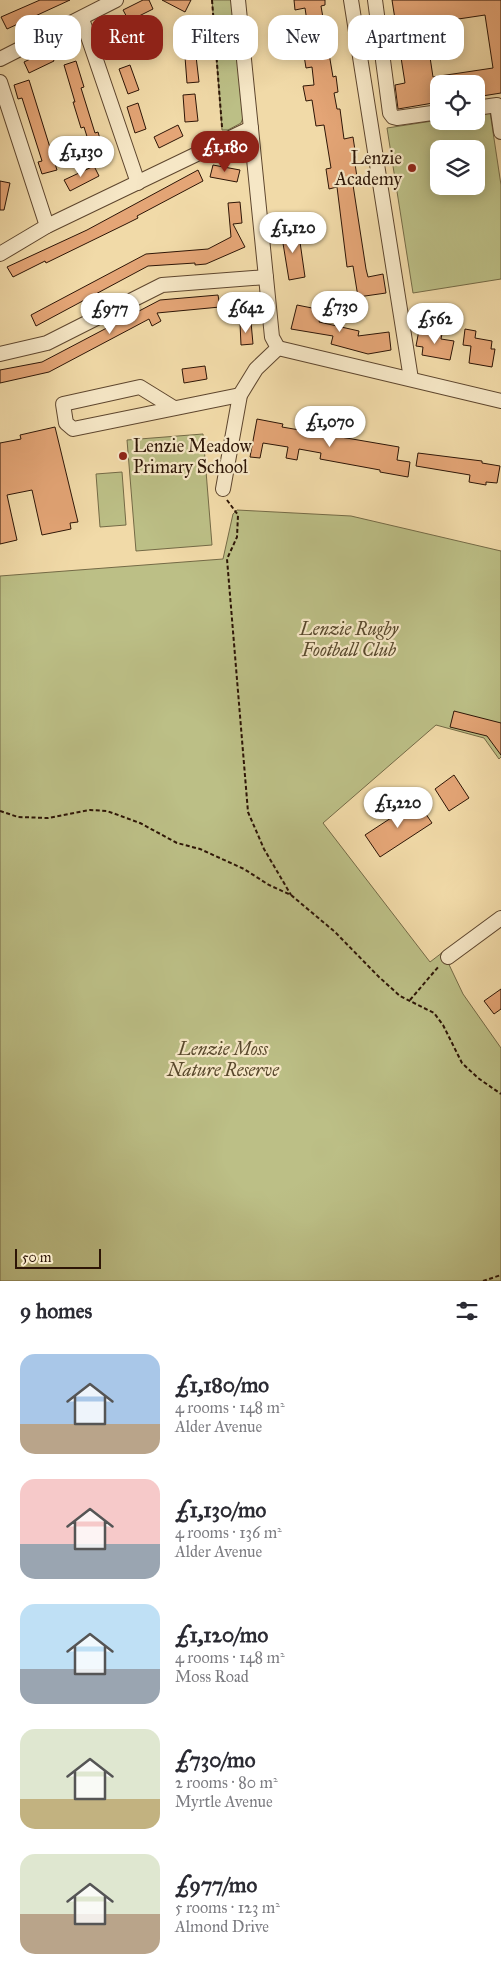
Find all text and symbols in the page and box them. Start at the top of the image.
chip: Buy [15,15,81,60]
chip: Rent [91,15,163,60]
chip: Filters [173,15,258,60]
chip: New [268,15,338,60]
chip: Apartment [348,15,464,60]
map controls [430,75,485,195]
button: locate [430,75,485,130]
pin: £1,180 [184,130,266,173]
pin: £1,130 [40,136,122,178]
text: £1,180 [202,137,248,156]
button: layers [430,140,485,195]
text: £1,130 [59,142,103,161]
place label: Lenzie Academy [334,147,403,190]
marker: Lenzie Academy [406,162,418,174]
pin: £1,120 [252,212,334,254]
text: £1,120 [270,218,316,237]
pin: £730 [310,290,370,333]
pin: £977 [80,292,140,335]
pin: £642 [216,292,276,334]
text: £730 [322,297,358,316]
text: £642 [228,298,264,317]
text: £977 [92,299,128,318]
pin: £562 [405,302,465,345]
text: £562 [418,309,452,328]
pin: £1,070 [289,406,371,448]
text: £1,070 [306,412,354,431]
place label: Lenzie Meadow Primary School [133,435,252,478]
marker: Lenzie Meadow Primary School [117,450,129,462]
park label: Lenzie Rugby Football Club [299,618,399,661]
pin: £1,220 [357,786,439,829]
text: £1,220 [375,793,421,812]
park label: Lenzie Moss Nature Reserve [166,1038,280,1081]
scale bar [15,1246,101,1269]
text: 50 m [22,1249,51,1266]
icon: filters [453,1297,481,1325]
text: 9 homes [20,1298,92,1324]
text: £1,180/mo [175,1372,269,1398]
icon: home [60,1374,120,1434]
text: 4 rooms · 148 m² [175,1398,285,1417]
text: Alder Avenue [175,1417,262,1436]
text: £1,130/mo [175,1497,266,1523]
icon: home [60,1499,120,1559]
text: 4 rooms · 136 m² [175,1523,282,1542]
text: Alder Avenue [175,1542,262,1561]
text: £1,120/mo [175,1622,268,1648]
icon: home [60,1624,120,1684]
text: 4 rooms · 148 m² [175,1648,285,1667]
text: Moss Road [175,1667,249,1686]
text: £730/mo [175,1747,255,1773]
icon: home [60,1749,120,1809]
text: 2 rooms · 80 m² [175,1773,278,1792]
text: Myrtle Avenue [175,1792,273,1811]
text: £977/mo [175,1872,257,1898]
icon: home [60,1874,120,1934]
text: 5 rooms · 123 m² [175,1898,280,1917]
text: Almond Drive [175,1917,269,1936]

